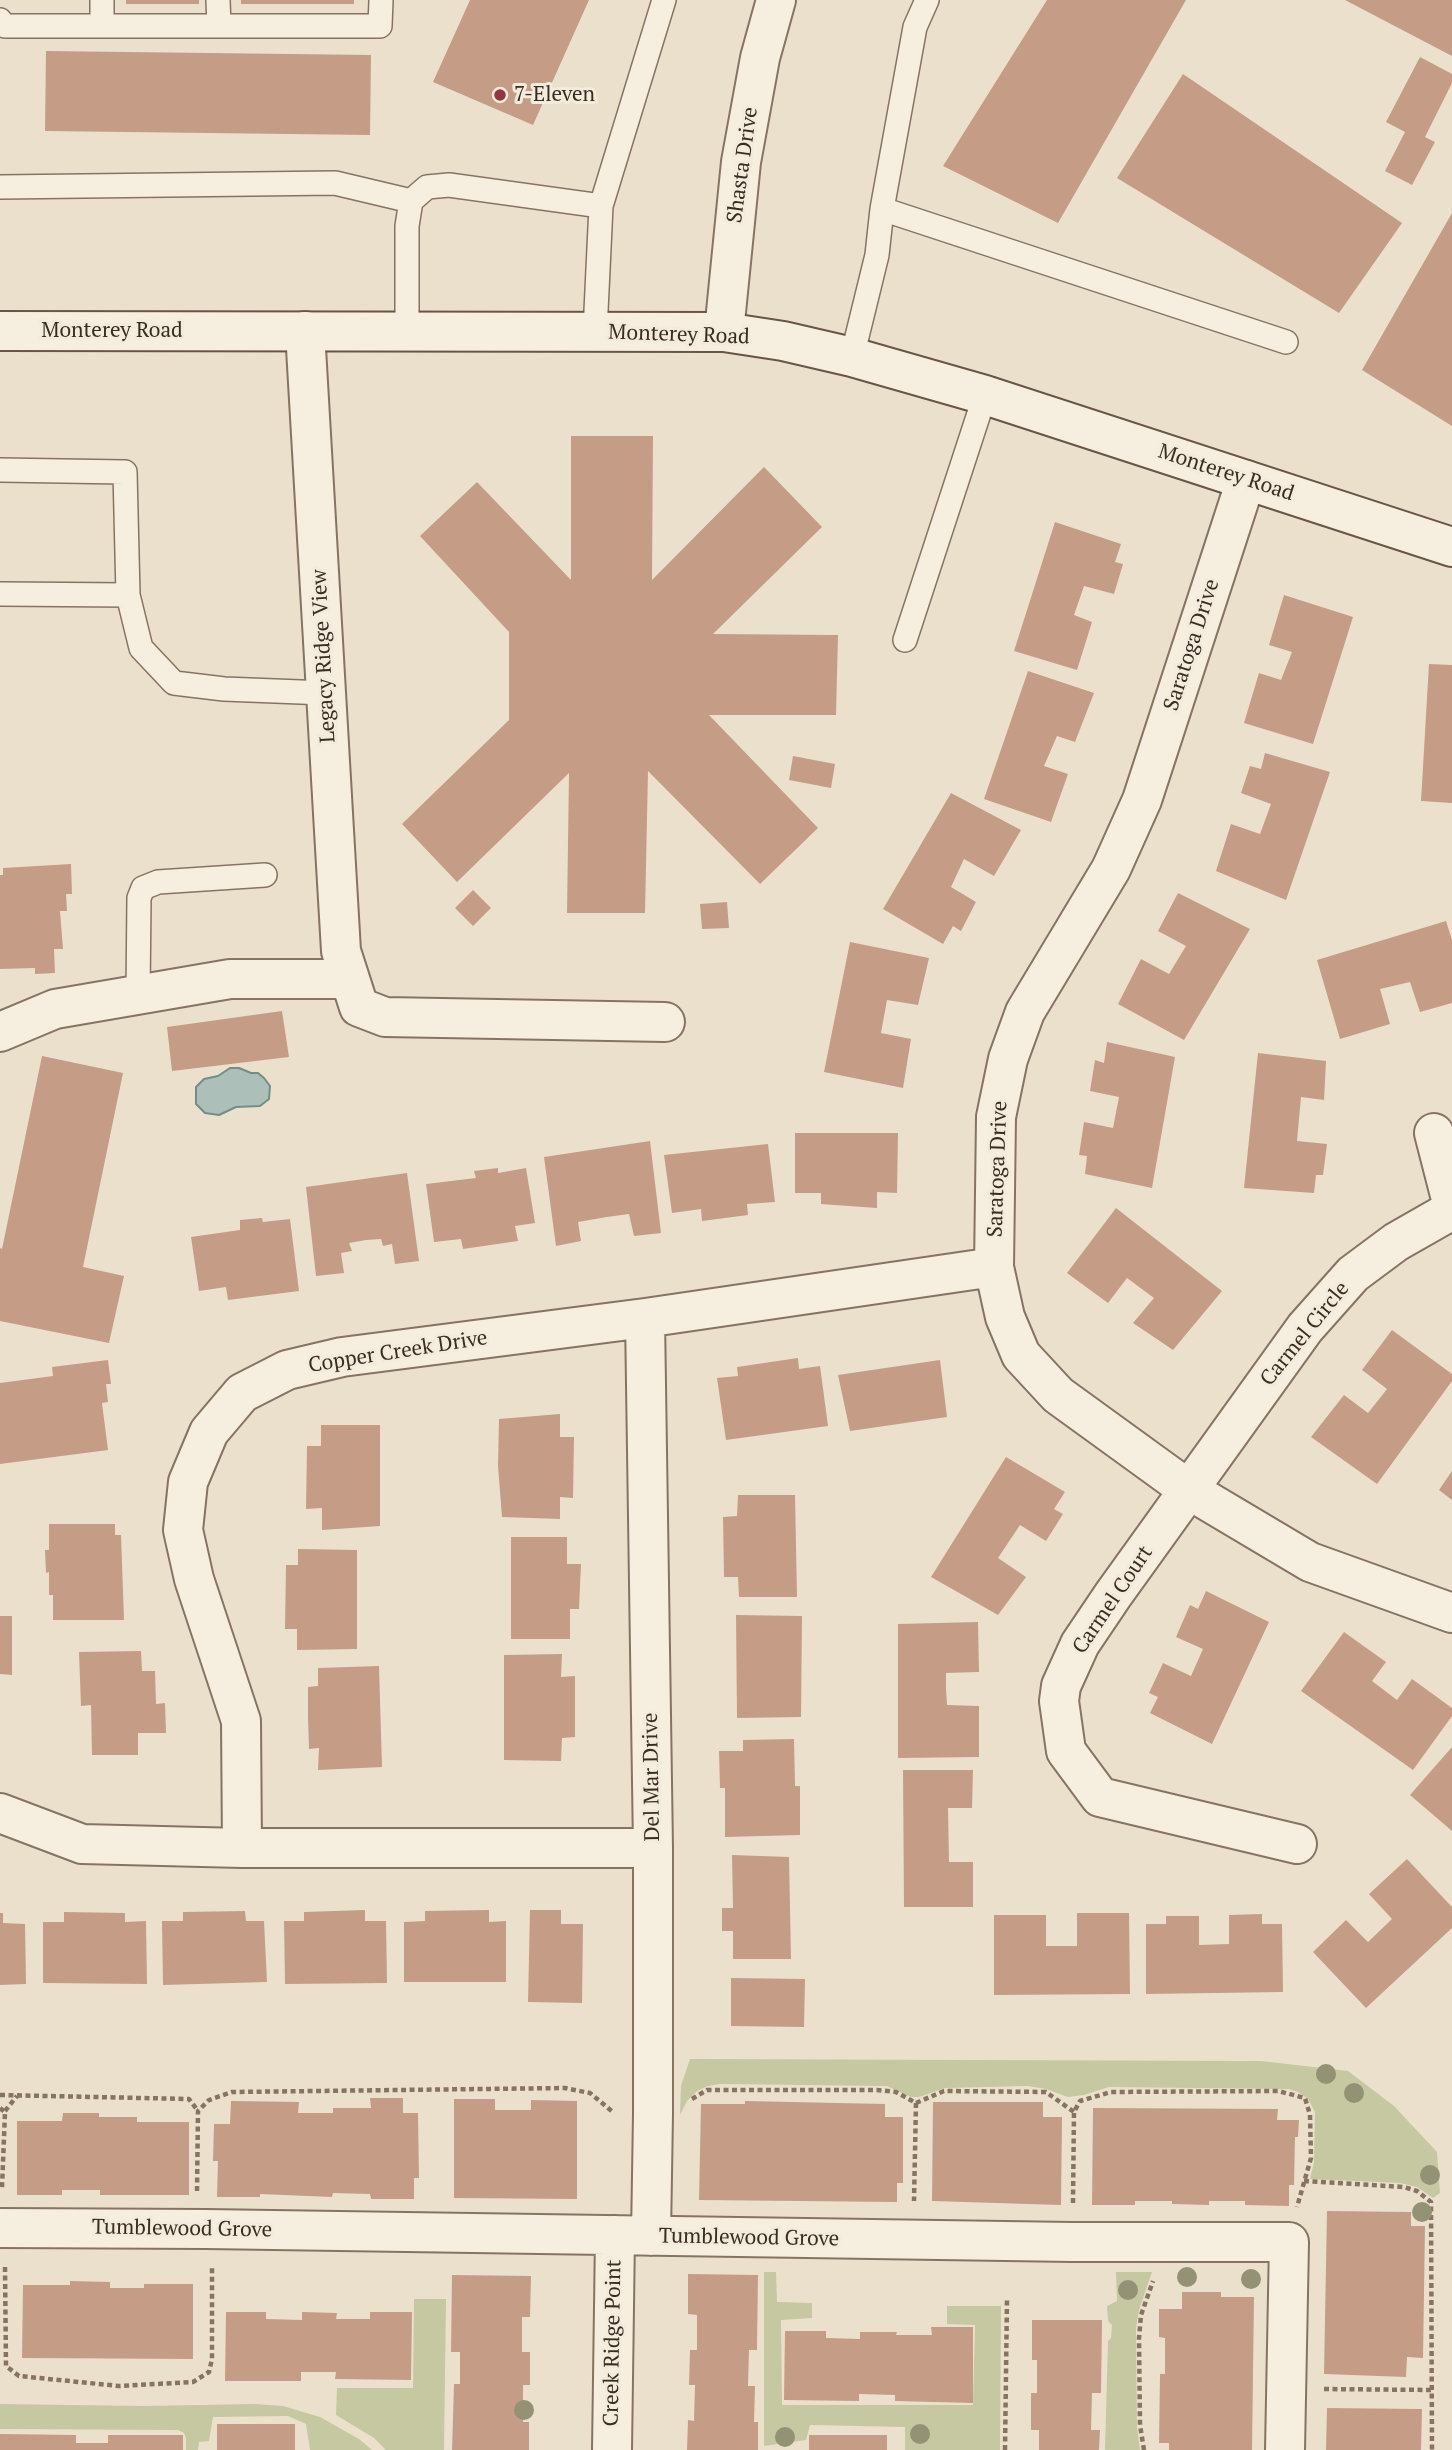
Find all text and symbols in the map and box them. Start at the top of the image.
place label: 7-Eleven [514,82,595,108]
marker: 7-Eleven [492,87,508,103]
street label: Shasta Drive [722,105,764,225]
street label: Monterey Road [41,318,183,344]
street label: Monterey Road [608,320,750,350]
street label: Monterey Road [1155,439,1297,507]
street label: Legacy Ridge View [307,569,341,743]
street label: Saratoga Drive [1159,576,1225,714]
street label: Saratoga Drive [983,1100,1013,1238]
street label: Carmel Circle [1255,1277,1355,1391]
street label: Copper Creek Drive [307,1325,489,1379]
street label: Carmel Court [1068,1541,1158,1659]
street label: Del Mar Drive [638,1712,666,1842]
street label: Tumblewood Grove [92,2215,272,2243]
street label: Tumblewood Grove [659,2224,839,2252]
street label: Creek Ridge Point [599,2259,627,2427]

